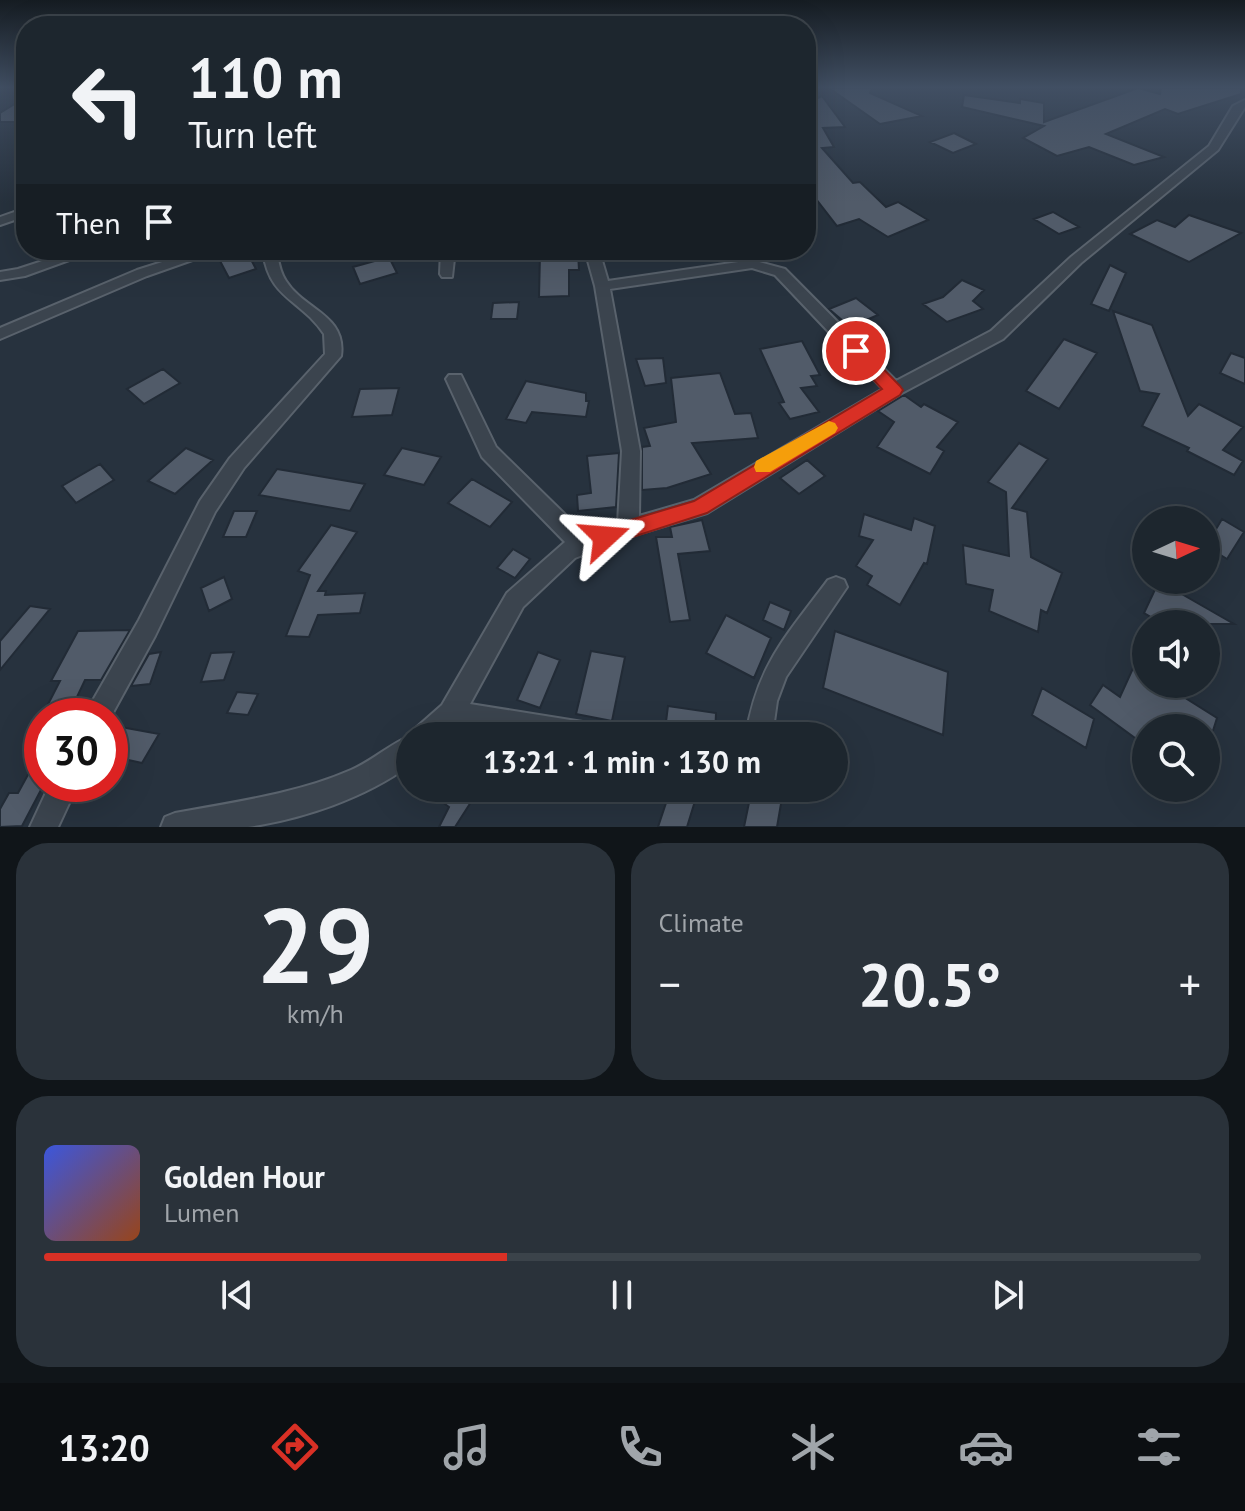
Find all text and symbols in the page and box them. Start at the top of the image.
text: 110 m [188,41,343,113]
icon: left [56,48,160,152]
text: Turn left [188,111,317,158]
icon: arrive [137,200,181,244]
text: Then [56,203,121,242]
pin [822,317,890,385]
icon: arrive [834,329,878,373]
position arrow [563,495,647,579]
north arrow [1132,506,1220,594]
map controls [1132,506,1220,802]
button: sound [1132,610,1220,698]
speed limit sign: 30 [24,698,128,802]
button: search [1132,714,1220,802]
text: 13:21 · 1 min · 130 m [483,742,761,781]
text: 29 [256,877,374,1012]
text: Climate [659,906,744,939]
text: 20.5° [858,945,1001,1023]
text: − [659,955,681,1012]
text: + [1179,955,1201,1012]
text: km/h [287,997,344,1030]
text: Golden Hour [164,1157,325,1196]
text: Lumen [164,1196,239,1229]
icon: previous [215,1273,259,1317]
icon: pause [600,1273,644,1317]
icon: next [986,1273,1030,1317]
icon: directions [267,1419,323,1475]
icon: music [439,1419,495,1475]
icon: phone [612,1419,668,1475]
icon: climate [785,1419,841,1475]
icon: car [958,1419,1014,1475]
icon: filters [1131,1419,1187,1475]
text: 13:20 [58,1424,150,1471]

